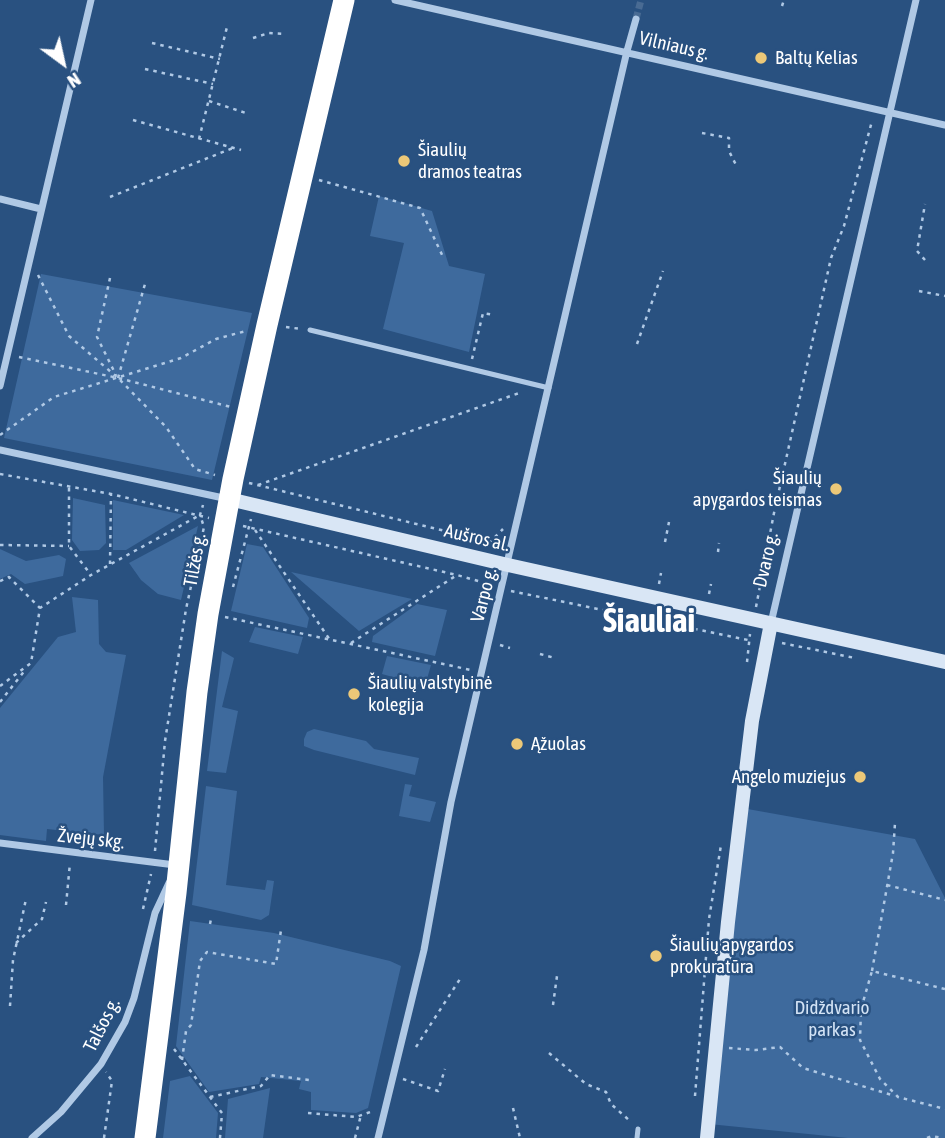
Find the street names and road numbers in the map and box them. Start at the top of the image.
street label: Vilniaus g. [637,27,711,65]
street label: Aušros al. [442,519,512,557]
street label: Dvaro g. [749,530,783,590]
street label: Tilžės g. [179,532,211,588]
street label: Varpo g. [466,565,502,625]
street label: Žvejų skg. [56,824,126,854]
street label: Talšos g. [79,994,125,1056]

